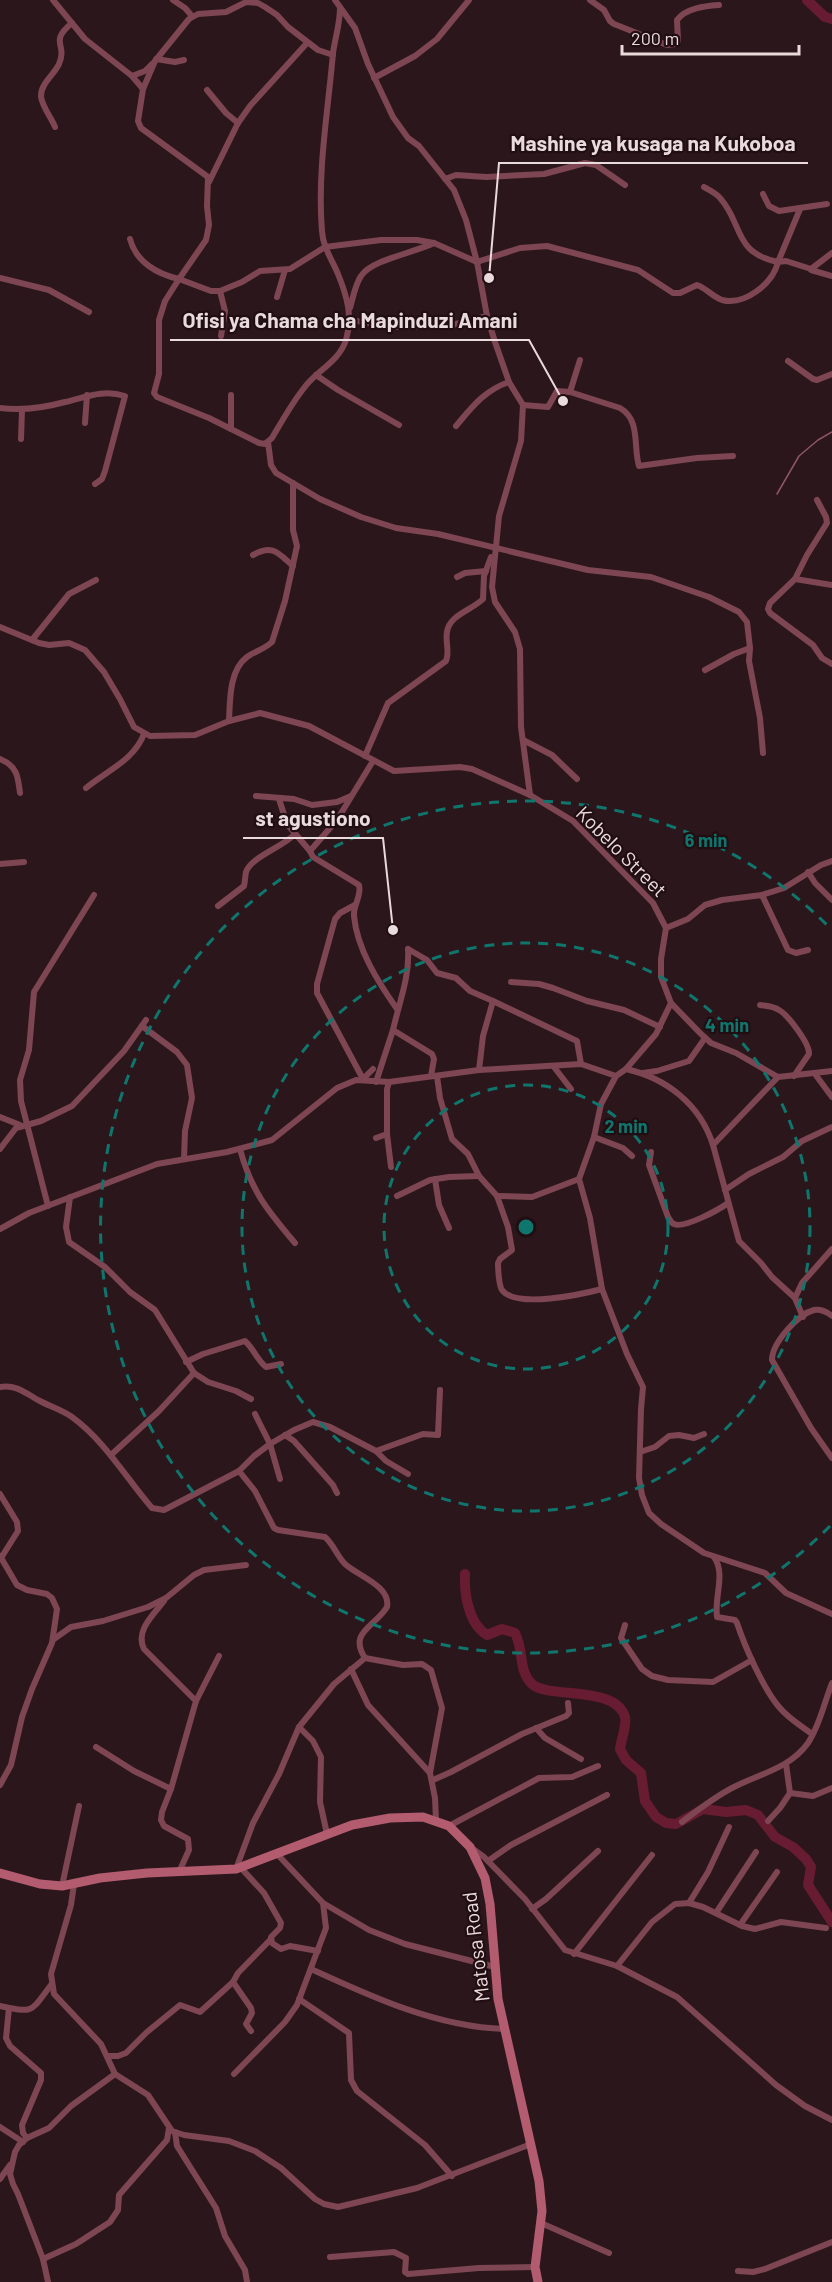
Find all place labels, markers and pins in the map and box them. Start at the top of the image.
callout: Mashine ya kusaga na Kukoboa [499,124,808,163]
callout: Ofisi ya Chama cha Mapinduzi Amani [170,301,529,340]
callout: st agustiono [243,799,383,838]
centre of rings [516,1217,536,1237]

